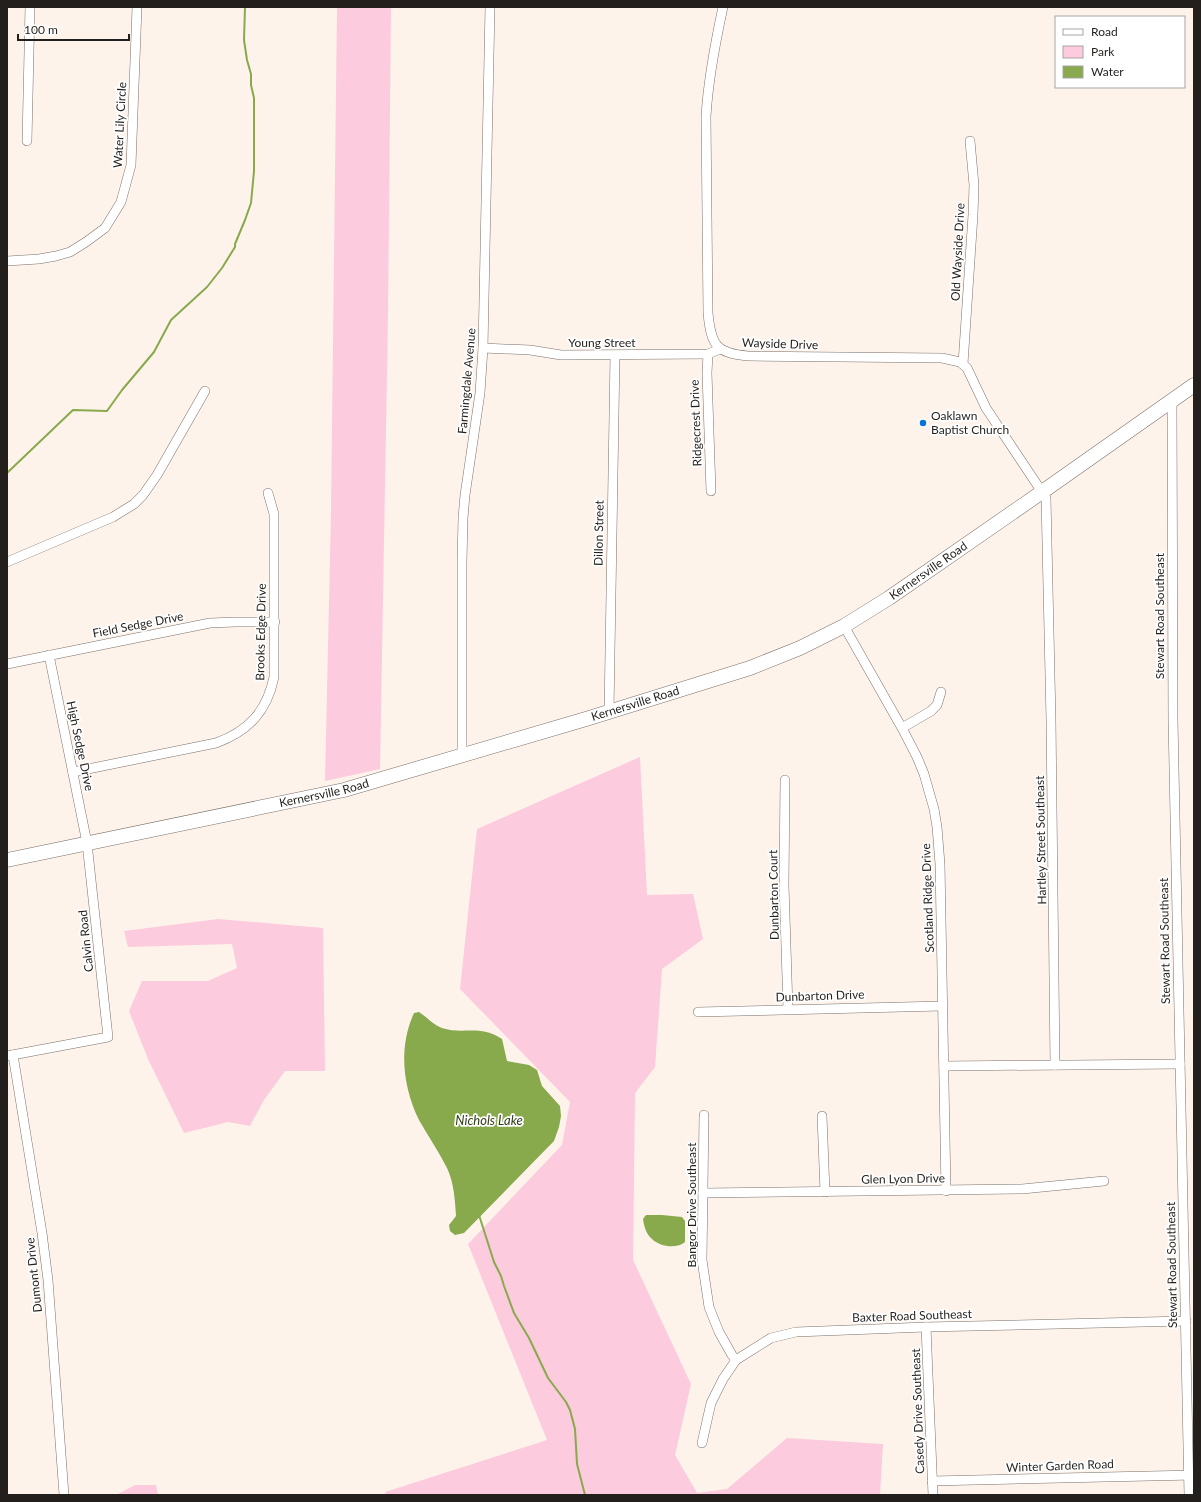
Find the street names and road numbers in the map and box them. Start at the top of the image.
street label: Water Lily Circle [110,82,129,168]
street label: Old Wayside Drive [947,202,968,302]
street label: Farmingdale Avenue [454,327,479,434]
street label: Young Street [568,335,636,350]
street label: Wayside Drive [742,335,818,352]
street label: Ridgecrest Drive [686,379,705,467]
street label: Dillon Street [590,499,607,566]
street label: Kernersville Road [886,538,970,603]
street label: Stewart Road Southeast [1152,552,1167,679]
street label: Brooks Edge Drive [252,583,269,681]
street label: Field Sedge Drive [91,608,185,641]
street label: Kernersville Road [589,682,681,724]
street label: High Sedge Drive [64,700,97,792]
street label: Kernersville Road [278,775,371,810]
street label: Hartley Street Southeast [1032,775,1049,905]
street label: Scotland Ridge Drive [918,843,937,953]
street label: Dunbarton Court [765,849,782,940]
street label: Stewart Road Southeast [1156,877,1173,1004]
street label: Calvin Road [75,909,96,973]
street label: Dunbarton Drive [775,986,865,1005]
street label: Bangor Drive Southeast [684,1142,699,1267]
street label: Glen Lyon Drive [861,1170,945,1187]
street label: Stewart Road Southeast [1163,1201,1180,1328]
street label: Dumont Drive [22,1237,45,1313]
street label: Baxter Road Southeast [852,1306,973,1325]
street label: Casedy Drive Southeast [908,1347,927,1474]
street label: Winter Garden Road [1006,1456,1114,1475]

